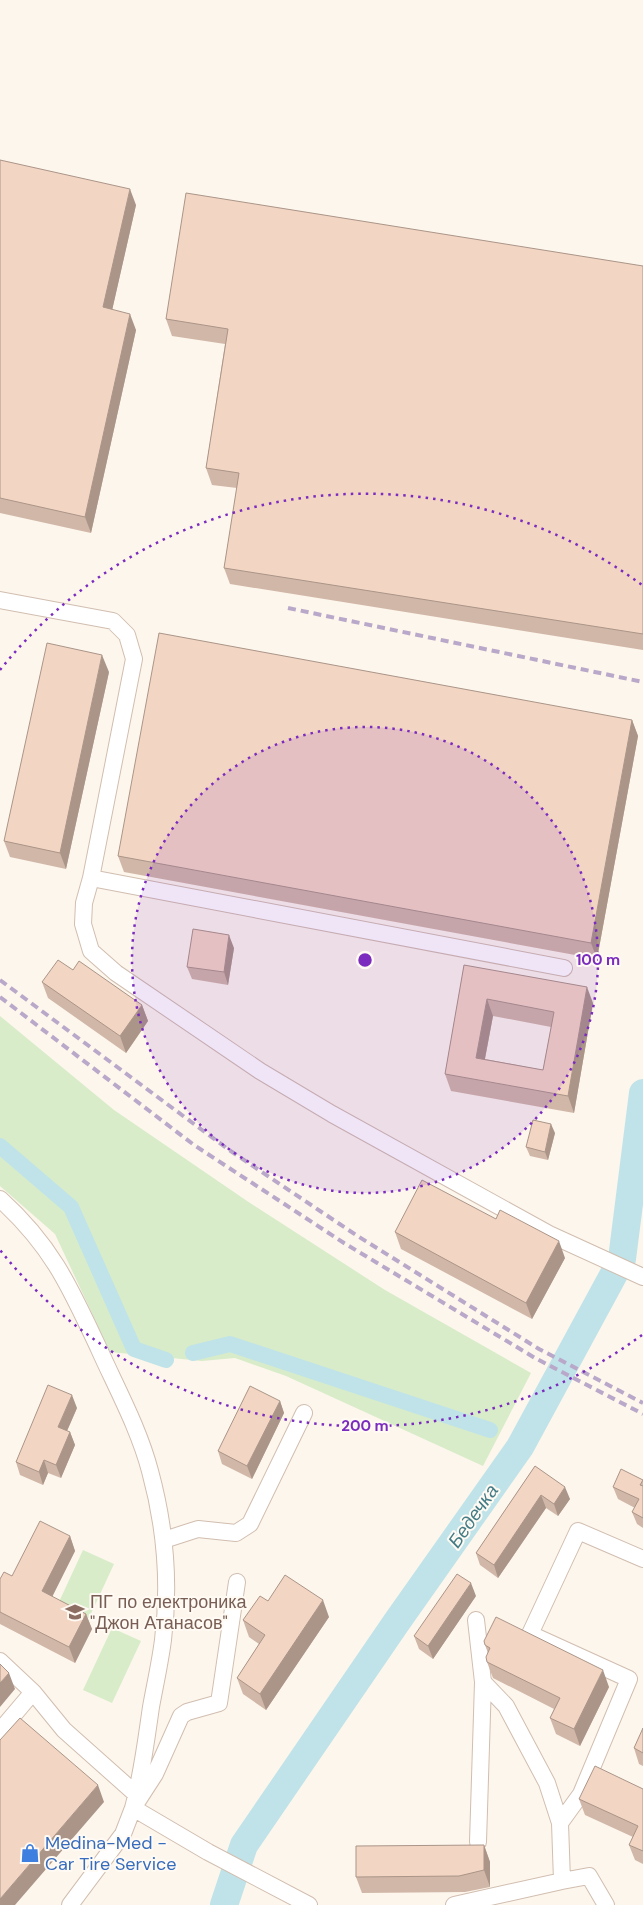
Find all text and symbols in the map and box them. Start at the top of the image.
text: 100 m [576,950,620,970]
centre of rings [356,951,374,969]
text: 200 m [341,1416,389,1436]
water label: Бедечка [442,1479,504,1553]
place label: ПГ по електроника "Джон Атанасов" [90,1590,248,1635]
school or university icon: ПГ по електроника "Джон Атанасов" [64,1601,86,1623]
place label: Medina-Med - Car Tire Service [45,1831,177,1876]
shop icon: Medina-Med - Car Tire Service [19,1842,41,1864]

